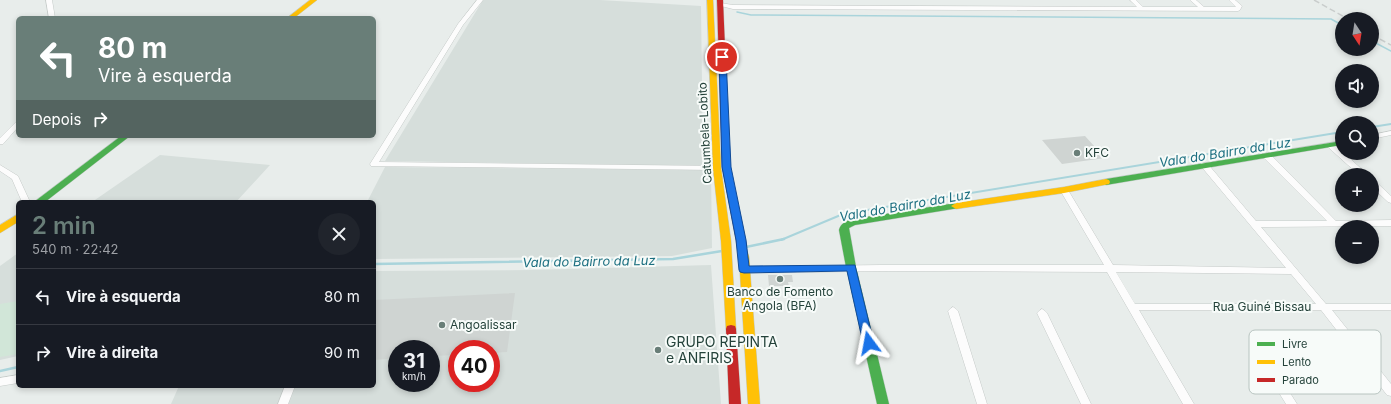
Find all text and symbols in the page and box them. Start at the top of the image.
north arrow [1335,12,1379,56]
map controls [1335,12,1379,264]
text: 80 m [98,31,167,65]
icon: left [32,32,84,84]
pin [705,40,739,74]
icon: arrive [711,46,733,68]
button: sound [1335,64,1379,108]
text: Vire à esquerda [98,65,232,86]
street label: Catumbela-Lobito [694,82,715,184]
icon: right [89,108,111,130]
text: Depois [32,110,81,129]
button: search [1335,116,1379,160]
water label: Vala do Bairro da Luz [1158,134,1292,170]
place label: KFC [1085,145,1109,160]
marker: KFC [1072,148,1082,158]
button: + [1335,168,1379,212]
water label: Vala do Bairro da Luz [838,186,972,224]
text: 2 min [32,211,96,240]
button: close [318,213,360,255]
button: − [1335,220,1379,264]
text: 540 m · 22:42 [32,241,119,257]
water label: Vala do Bairro da Luz [522,252,656,270]
marker: Banco de Fomento Angola (BFA) [775,274,785,284]
place label: Banco de Fomento Angola (BFA) [727,284,833,313]
icon: left [32,286,54,308]
text: Vire à esquerda [66,287,181,306]
text: 80 m [324,287,360,306]
street label: Rua Guiné Bissau [1213,299,1311,314]
place label: Angoalissar [450,317,517,332]
marker: Angoalissar [437,320,447,330]
position arrow [848,322,890,364]
legend [1249,330,1381,394]
place label: GRUPO REPINTA e ANFIRIS [666,333,778,366]
text: Livre [1282,337,1307,351]
speed limit sign: 40 [448,340,500,392]
icon: right [32,342,54,364]
text: Vire à direita [66,343,158,362]
text: 90 m [324,343,360,362]
marker: GRUPO REPINTA e ANFIRIS [653,345,663,355]
text: 31 [403,349,425,373]
text: Lento [1282,355,1312,369]
text: km/h [402,370,426,382]
text: Parado [1282,373,1319,387]

